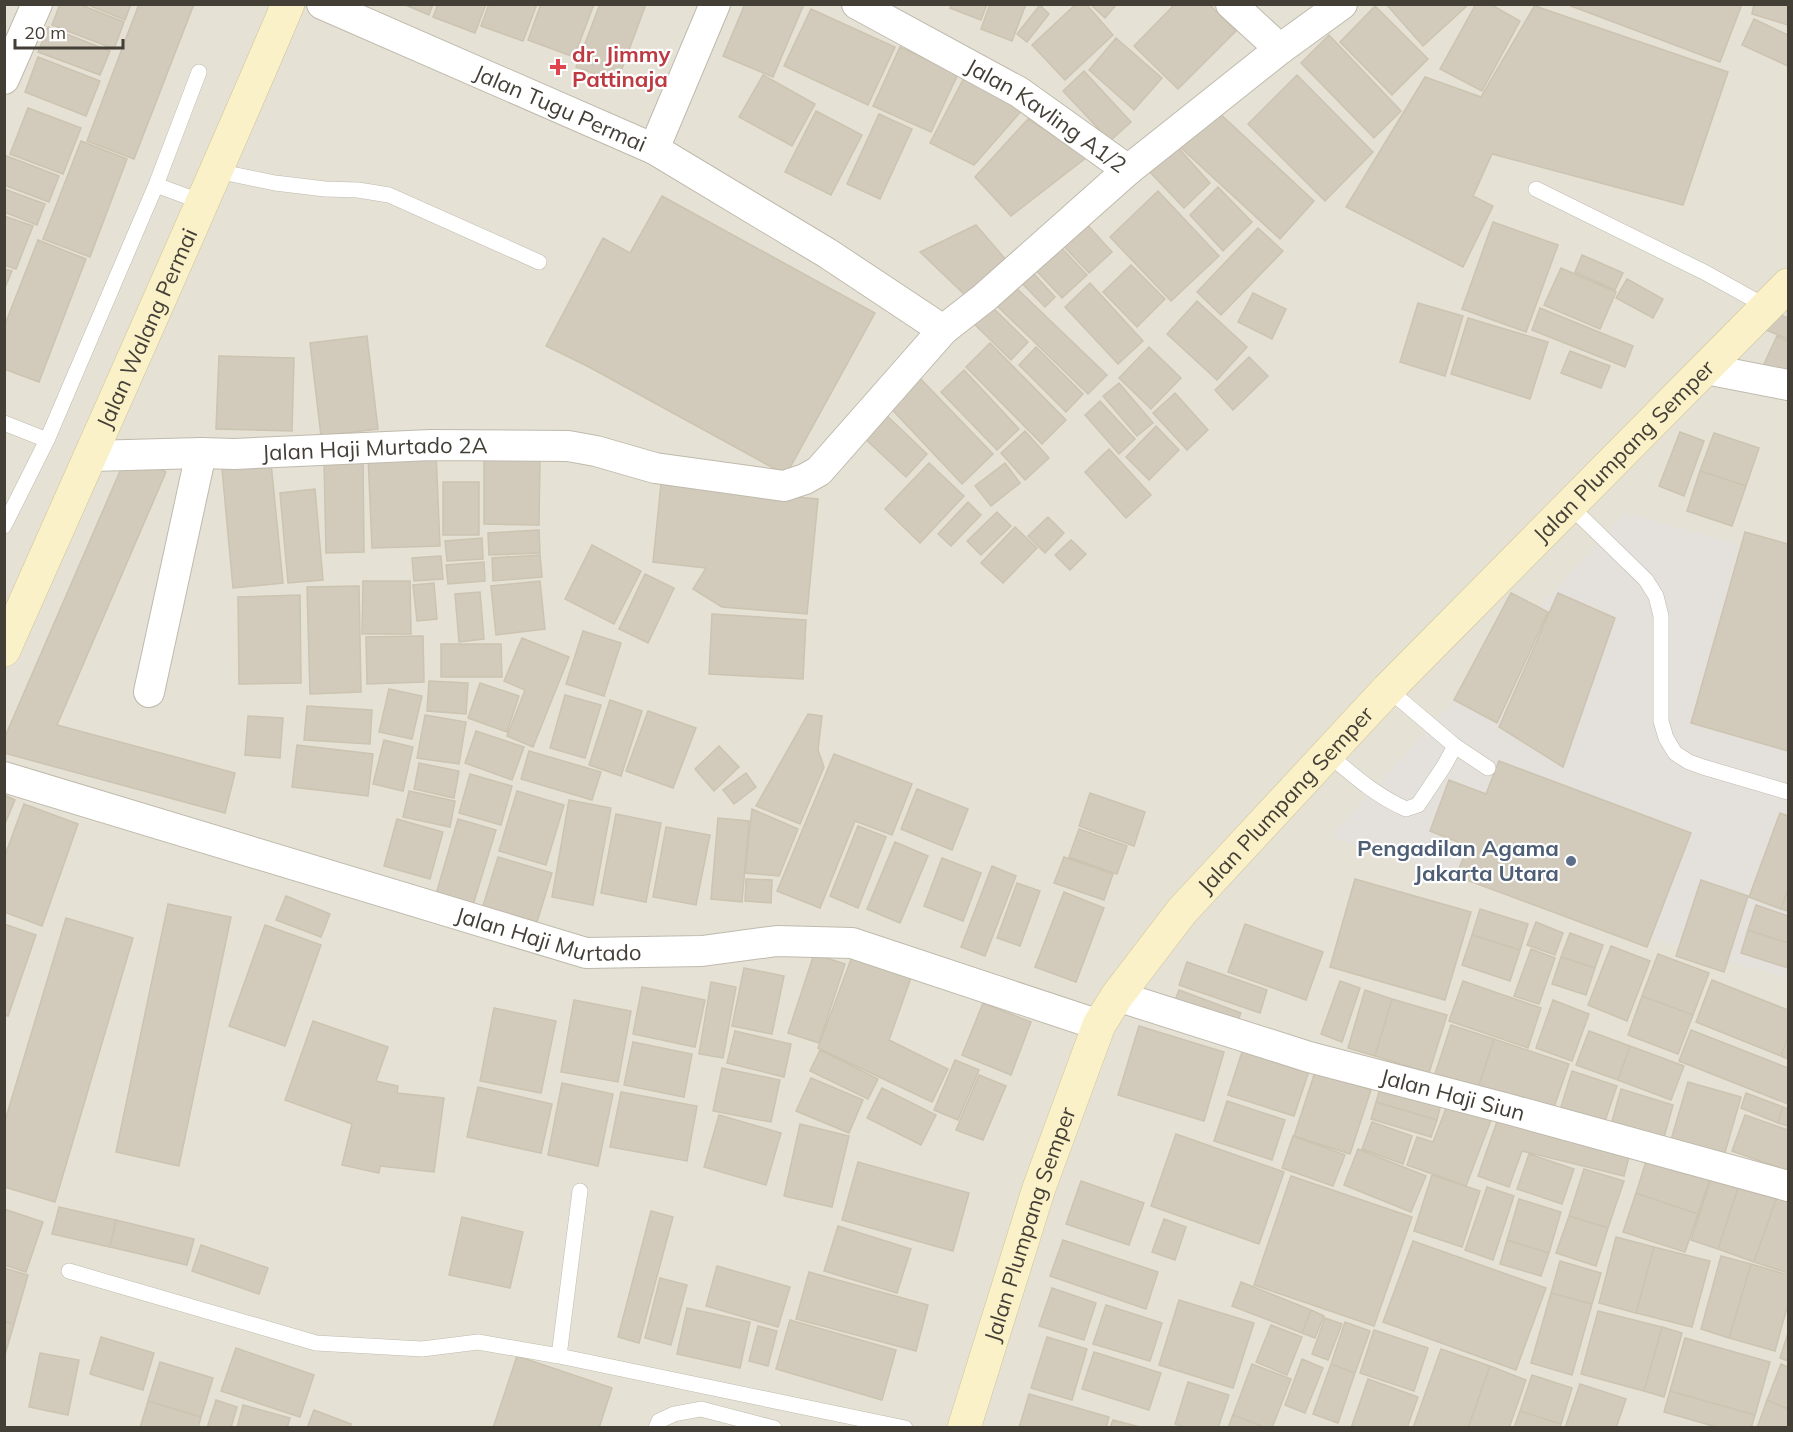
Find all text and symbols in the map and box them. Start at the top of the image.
scale bar [15,12,123,50]
text: 20 m [24,21,66,44]
place label: dr. Jimmy Pattinaja [572,40,670,93]
street label: Jalan Kavling A1/2 [961,52,1132,179]
street label: Jalan Tugu Permai [470,58,651,158]
marker: dr. Jimmy Pattinaja [549,58,567,76]
street label: Jalan Walang Permai [90,224,203,433]
street label: Jalan Plumpang Semper [1527,354,1720,548]
street label: Jalan Haji Murtado 2A [261,431,488,467]
street label: Jalan Plumpang Semper [1191,700,1379,899]
place label: Pengadilan Agama Jakarta Utara [1357,834,1559,887]
marker: Pengadilan Agama Jakarta Utara [1564,854,1578,868]
street label: Jalan Haji Murtado [452,900,642,967]
street label: Jalan Haji Siun [1377,1062,1528,1127]
street label: Jalan Plumpang Semper [978,1103,1082,1345]

